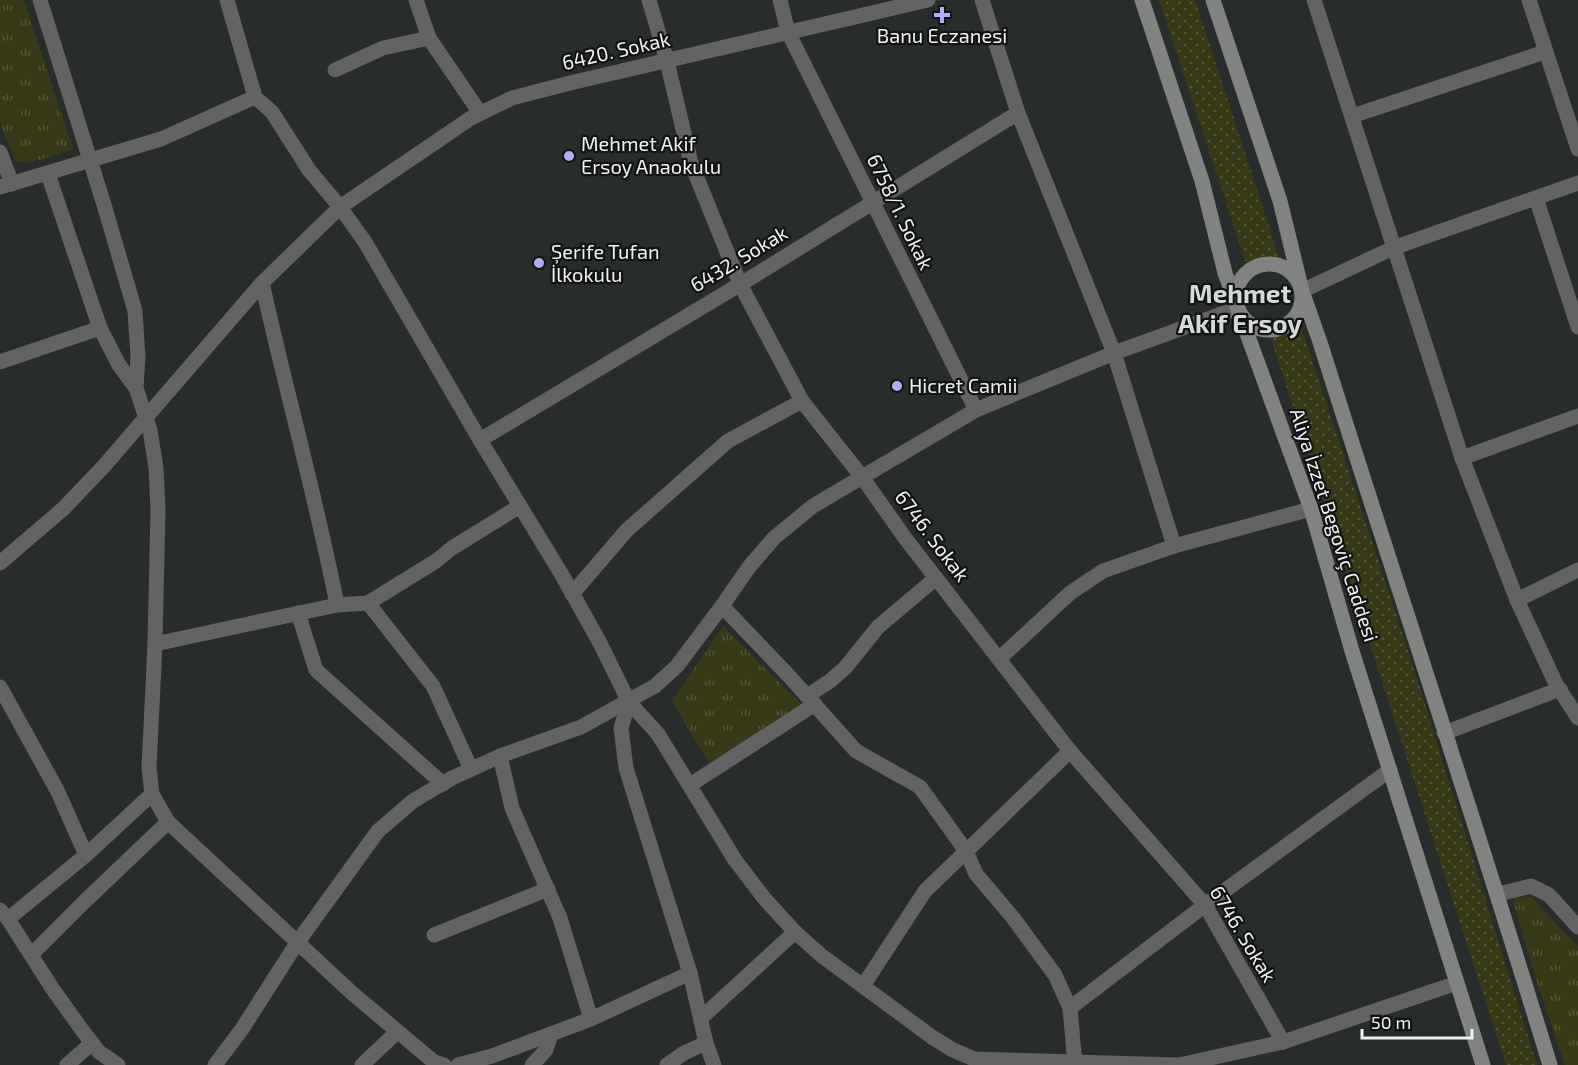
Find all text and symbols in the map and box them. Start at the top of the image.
marker: Banu Eczanesi [935,8,949,22]
place label: Banu Eczanesi [877,23,1007,47]
street label: 6420. Sokak [559,26,672,74]
place label: Mehmet Akif Ersoy Anaokulu [581,131,721,178]
marker: Mehmet Akif Ersoy Anaokulu [562,149,576,163]
street label: 6758/1. Sokak [863,150,939,273]
street label: 6432. Sokak [686,220,791,297]
place label: Şerife Tufan İlkokulu [551,239,660,286]
marker: Şerife Tufan İlkokulu [532,256,546,270]
district label: Mehmet Akif Ersoy [1178,277,1302,339]
place label: Hicret Camii [909,373,1018,397]
marker: Hicret Camii [890,379,904,393]
street label: Aliya İzzet Begoviç Caddesi [1285,405,1384,645]
street label: 6746. Sokak [891,485,975,586]
street label: 6746. Sokak [1206,881,1282,986]
scale bar [1362,1002,1472,1040]
text: 50 m [1371,1011,1411,1033]

